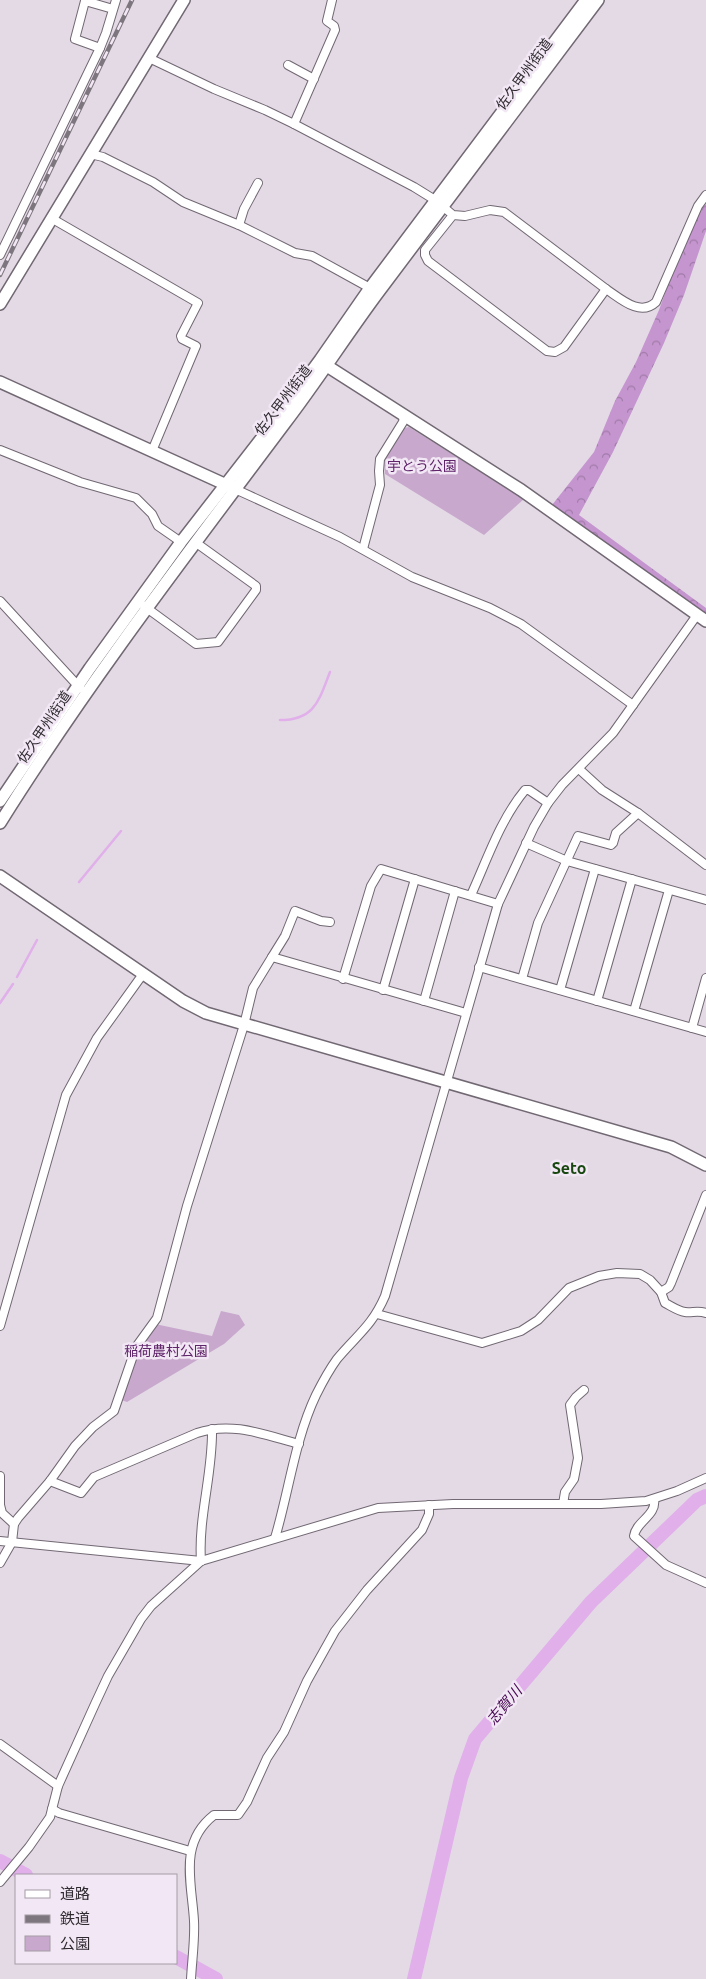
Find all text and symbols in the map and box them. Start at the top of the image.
street label: 佐久甲州街道 [493,35,555,113]
street label: 佐久甲州街道 [251,362,315,438]
park label: 宇とう公園 [387,458,457,474]
street label: 佐久甲州街道 [14,688,74,766]
district label: Seto [552,1159,586,1177]
park label: 稲荷農村公園 [124,1343,208,1359]
water label: 志賀川 [483,1681,526,1728]
legend [15,1874,178,1964]
text: 道路 [60,1885,90,1902]
text: 鉄道 [60,1910,90,1927]
text: 公園 [60,1935,90,1952]

